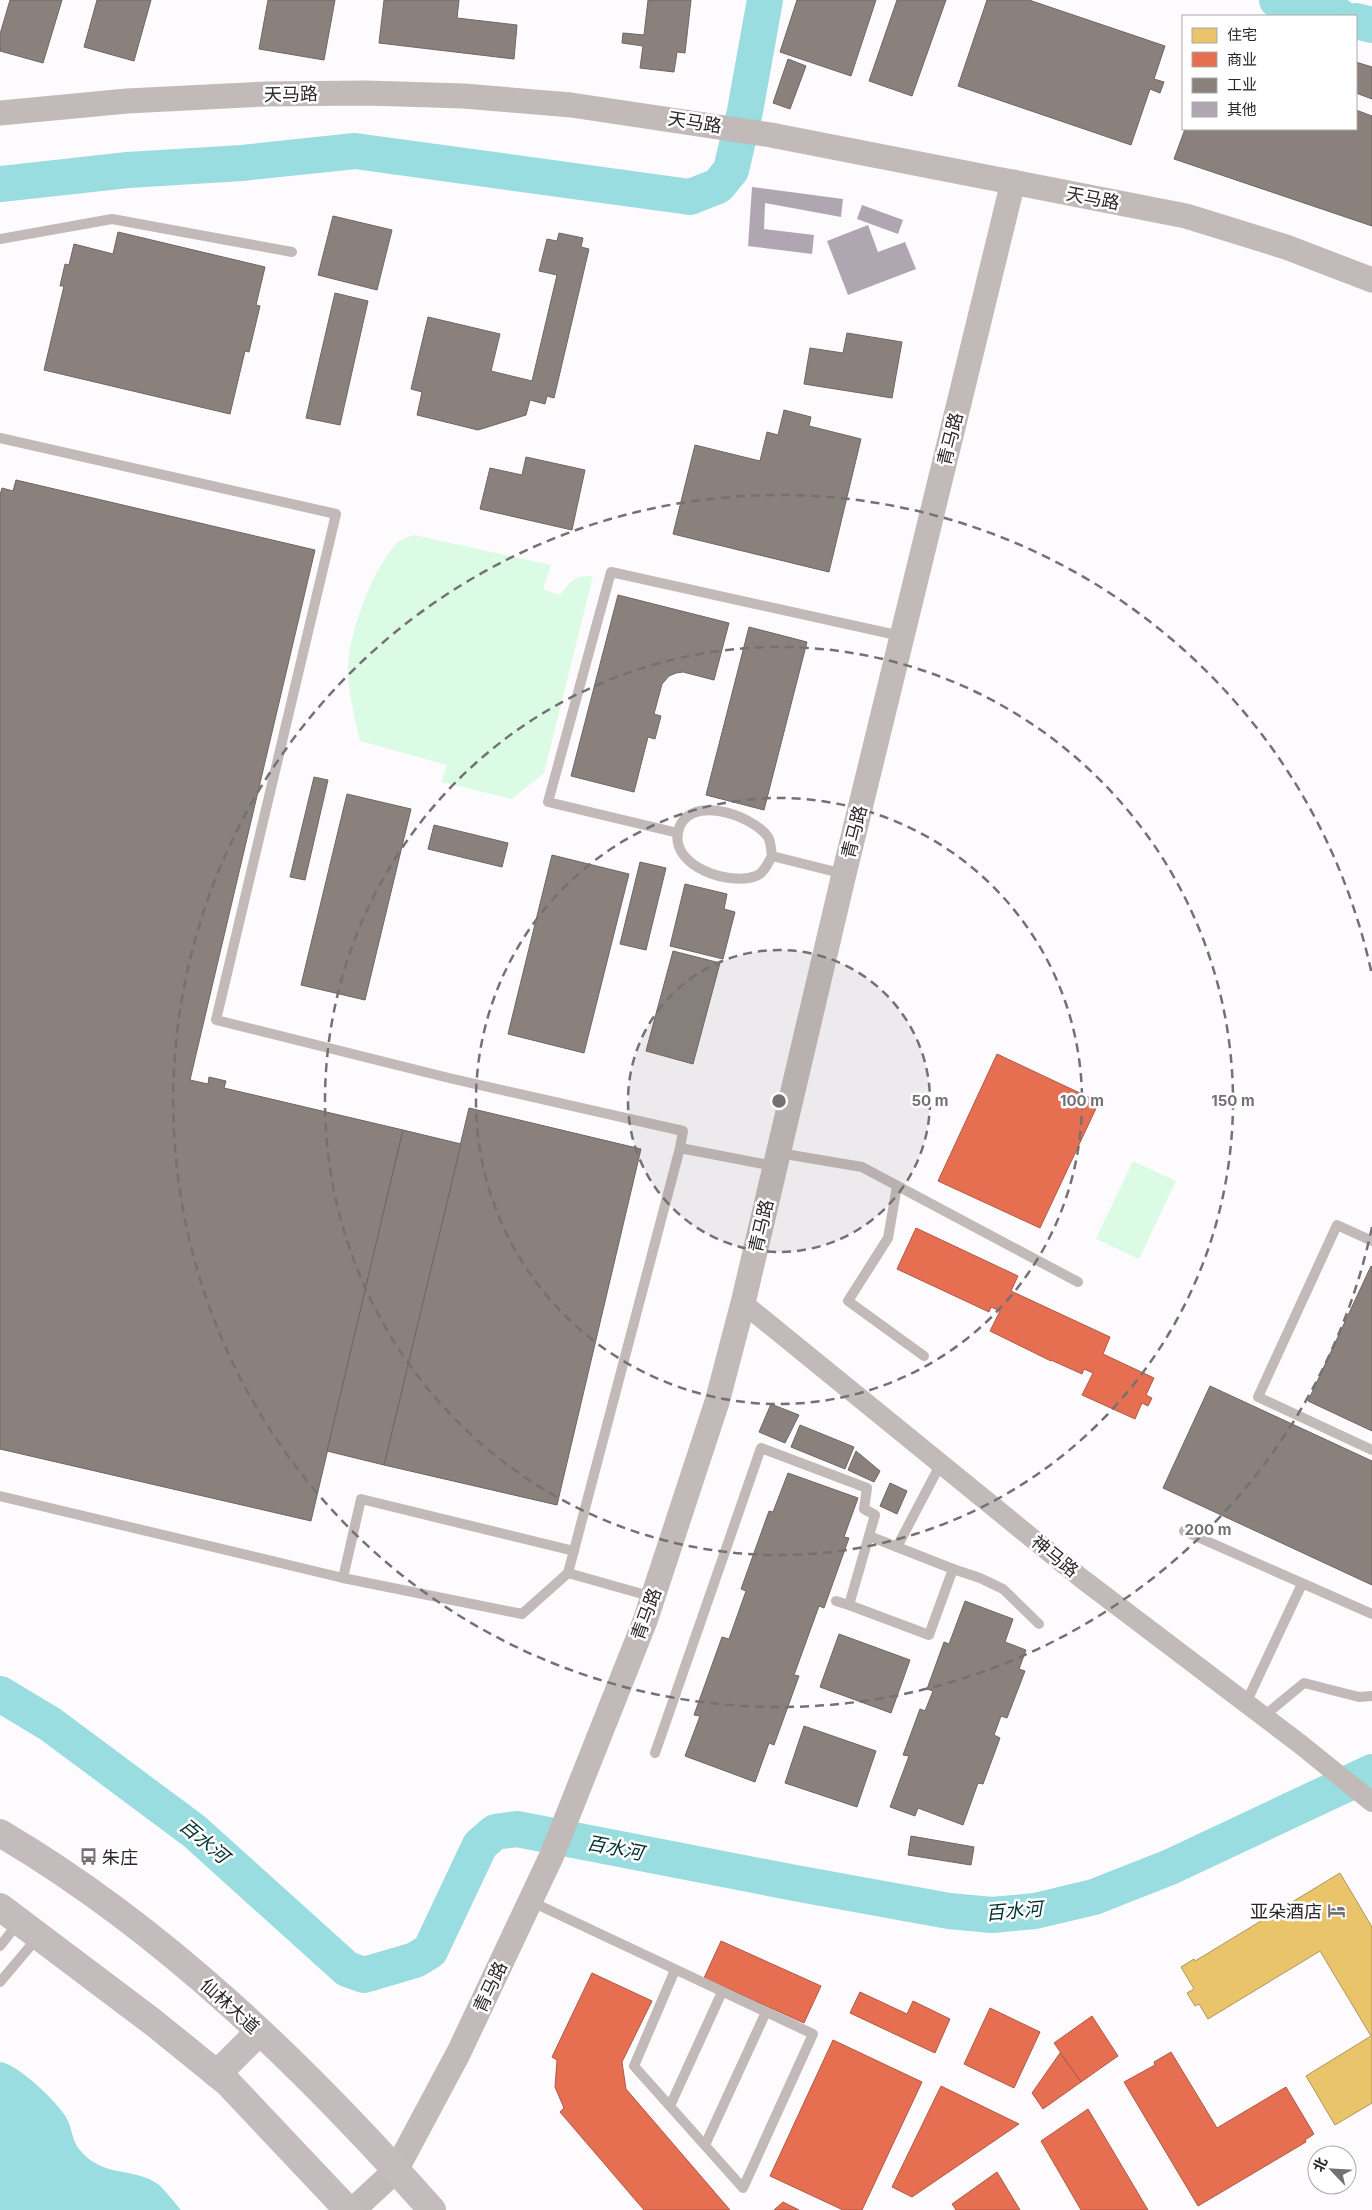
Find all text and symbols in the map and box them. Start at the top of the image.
legend [1182,15,1357,130]
text: 住宅 [1227,25,1257,44]
text: 商业 [1227,50,1257,69]
text: 工业 [1227,75,1257,94]
street label: 天马路 [264,83,318,105]
text: 其他 [1227,100,1257,119]
street label: 天马路 [667,107,723,137]
street label: 天马路 [1064,183,1122,213]
street label: 青马路 [933,410,967,468]
street label: 青马路 [837,803,871,861]
text: 50 m [912,1091,948,1110]
text: 100 m [1060,1091,1104,1110]
text: 150 m [1211,1091,1255,1110]
centre of rings [770,1092,788,1110]
street label: 青马路 [745,1197,777,1255]
text: 200 m [1185,1520,1231,1539]
street label: 神马路 [1027,1531,1083,1581]
street label: 青马路 [627,1585,665,1643]
water label: 百水河 [175,1814,236,1871]
water label: 百水河 [585,1831,649,1865]
bus stop icon: 朱庄 [78,1847,98,1867]
place label: 朱庄 [102,1847,138,1868]
water label: 百水河 [985,1897,1047,1925]
place label: 亚朵酒店 [1250,1901,1322,1922]
hotel icon: 亚朵酒店 [1326,1901,1346,1921]
street label: 青马路 [469,1958,511,2016]
street label: 仙林大道 [196,1974,264,2038]
north arrow [1307,2145,1357,2195]
text: 北 [1309,2154,1330,2174]

